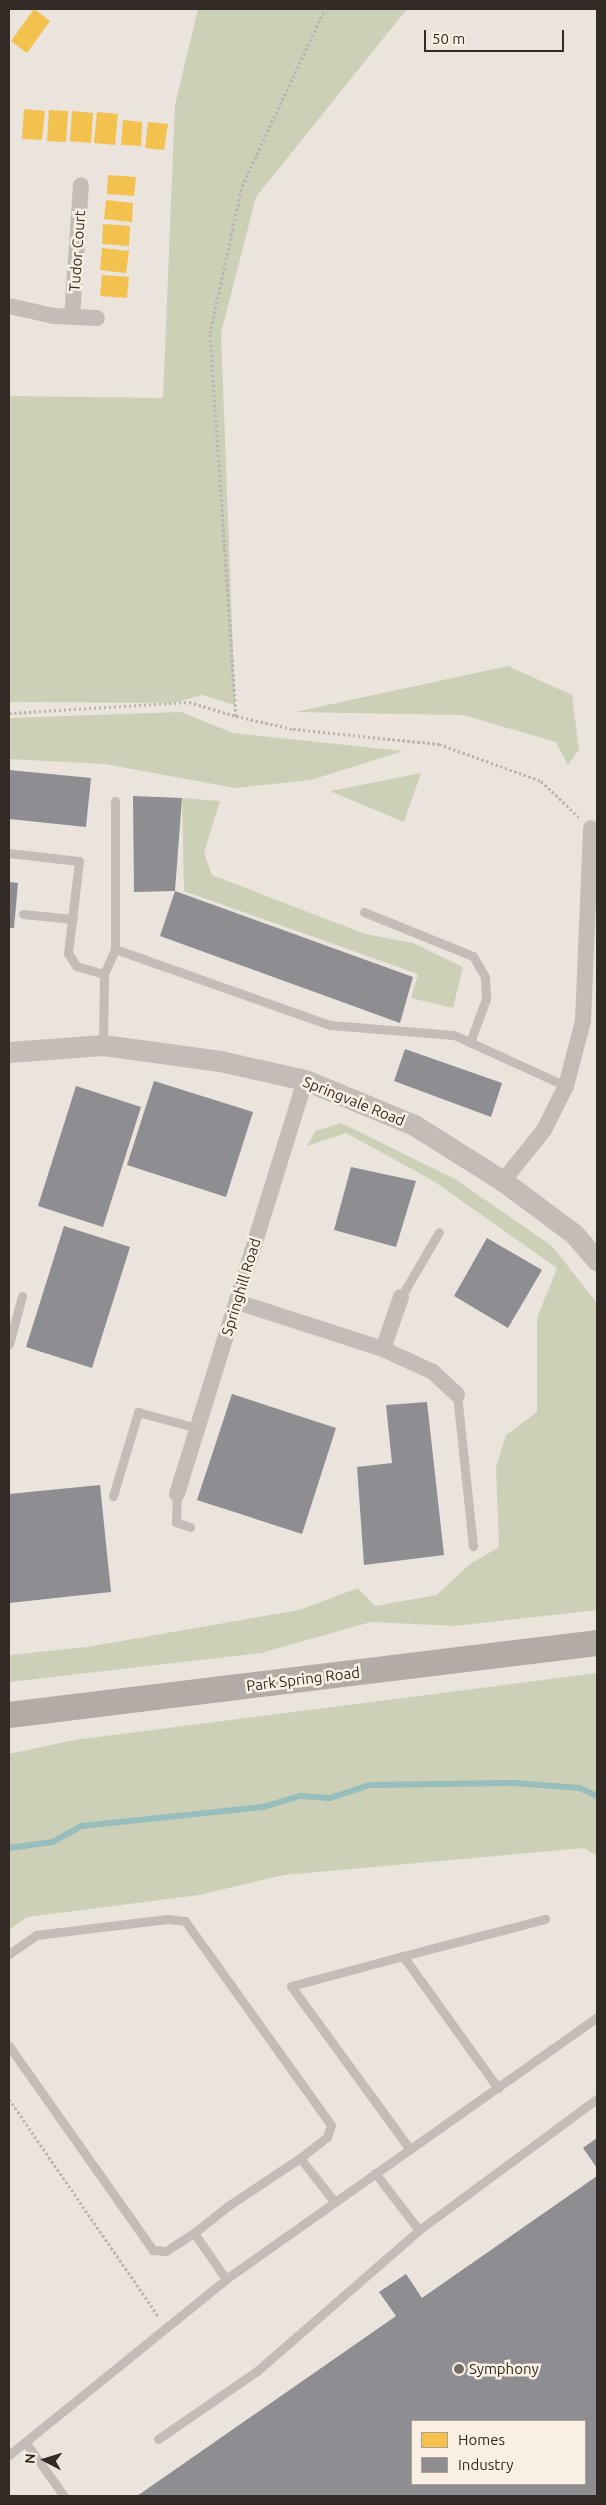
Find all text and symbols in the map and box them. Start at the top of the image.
scale bar [426,20,566,52]
text: 50 m [432,30,465,47]
street label: Tudor Court [65,210,89,292]
street label: Springvale Road [300,1072,408,1130]
street label: Springhill Road [218,1236,264,1338]
street label: Park Spring Road [245,1663,361,1695]
place label: Symphony [469,2360,539,2378]
marker: Symphony [453,2363,465,2375]
legend [411,2420,586,2485]
text: Homes [458,2431,505,2448]
north arrow [20,2435,70,2485]
text: N [22,2453,38,2465]
text: Industry [458,2456,513,2473]

